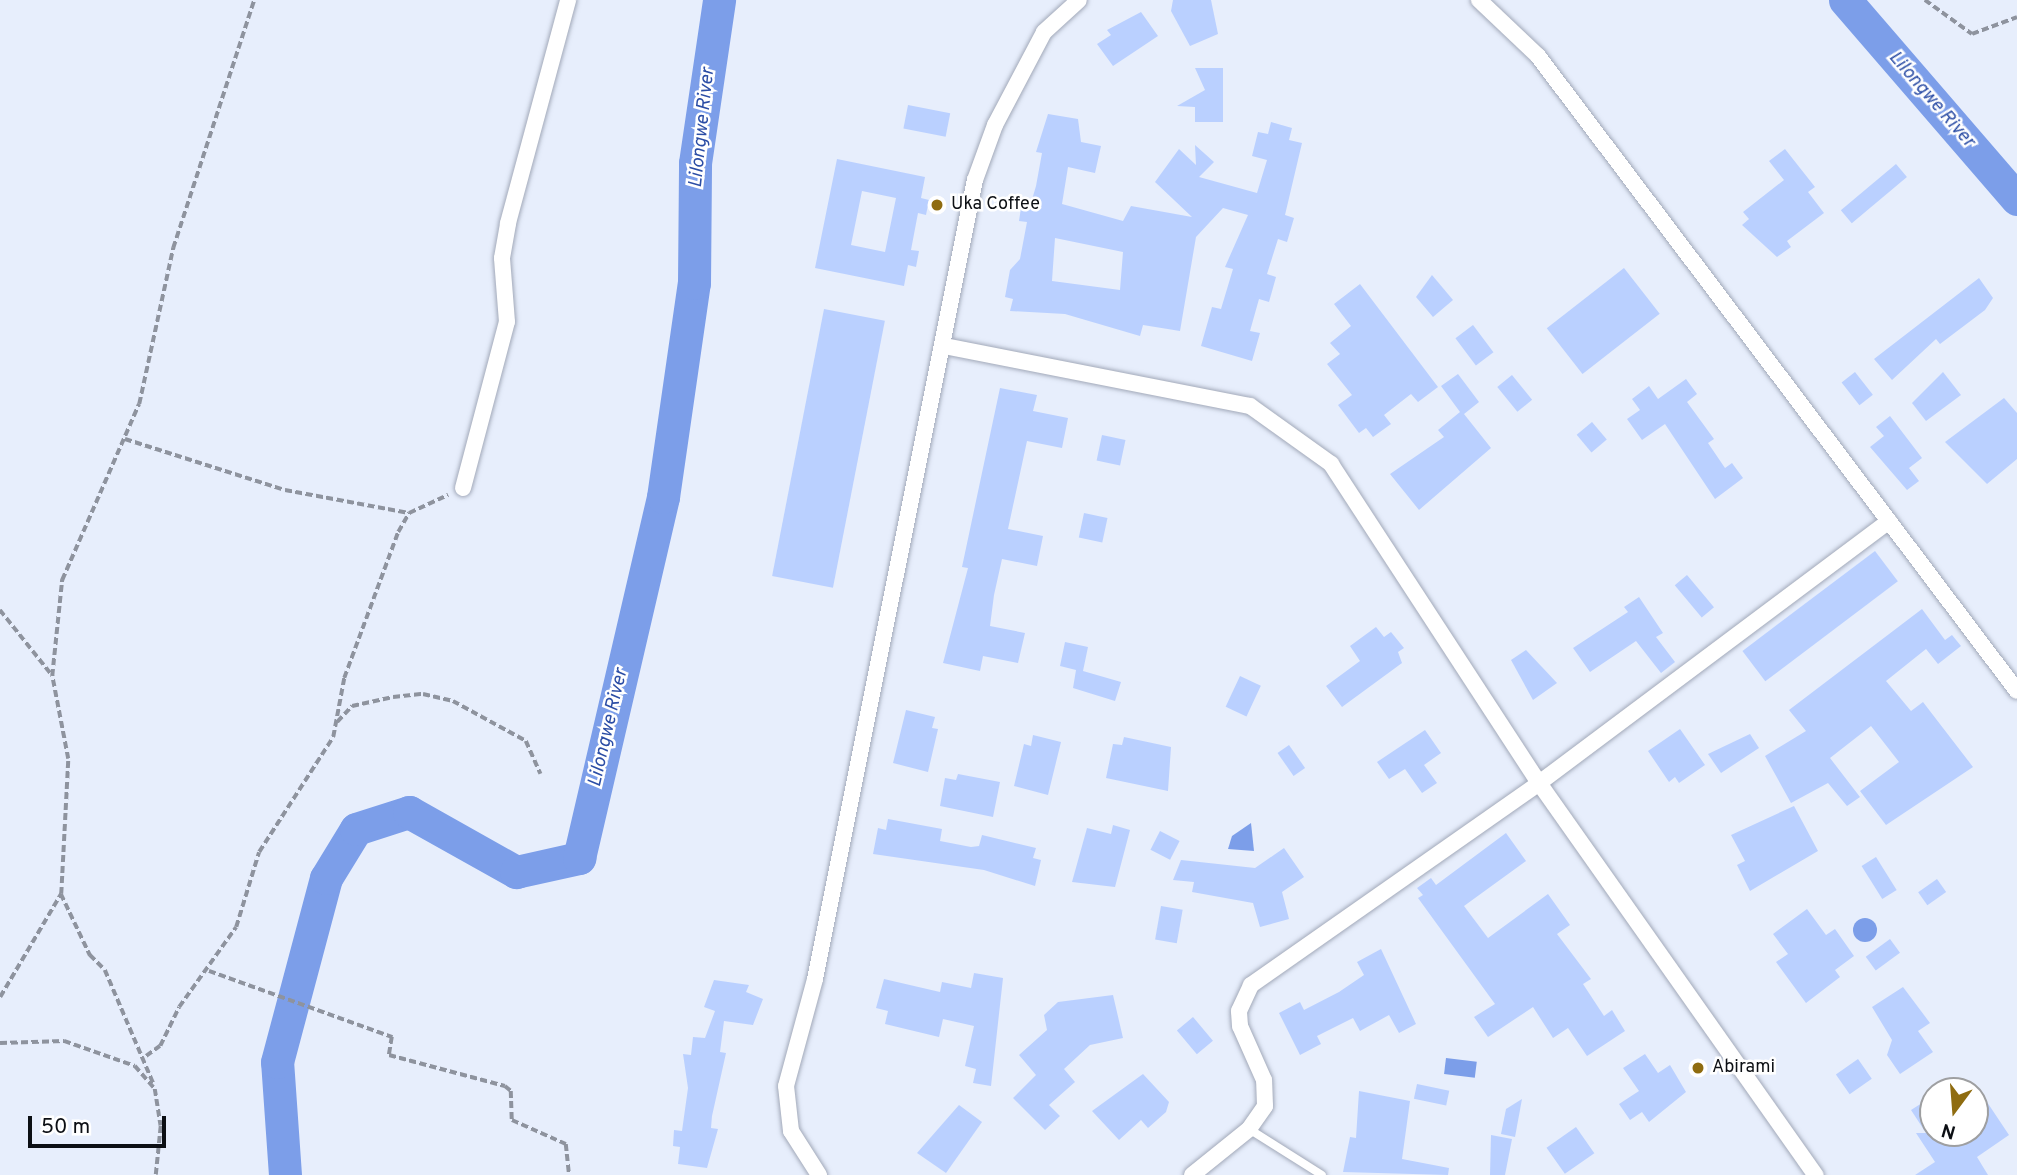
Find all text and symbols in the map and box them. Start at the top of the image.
water label: Lilongwe River [1883,47,1979,153]
water label: Lilongwe River [685,67,721,189]
place label: Uka Coffee [951,194,1040,216]
marker: Uka Coffee [929,197,945,213]
water label: Lilongwe River [584,667,634,789]
place label: Abirami [1712,1057,1775,1079]
marker: Abirami [1690,1060,1706,1076]
north arrow [1919,1077,1989,1147]
scale bar [32,1102,170,1146]
text: 50 m [41,1114,90,1141]
text: N [1939,1117,1959,1144]

